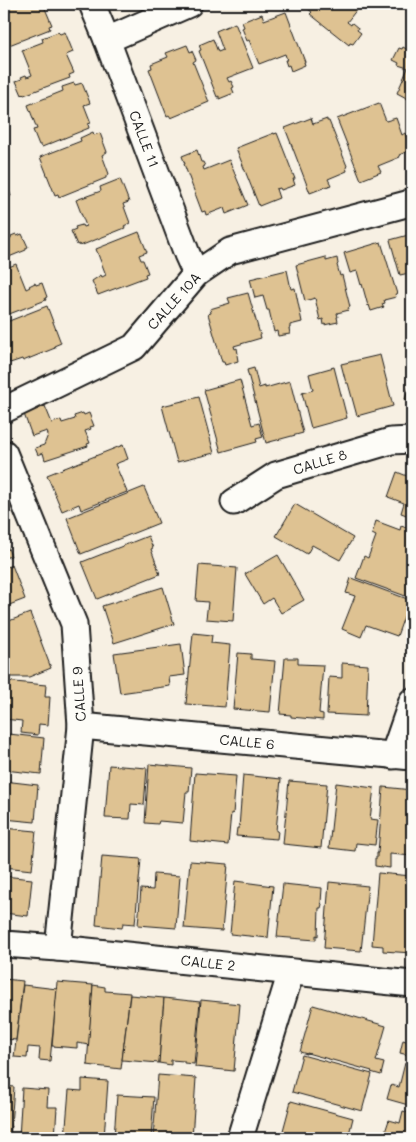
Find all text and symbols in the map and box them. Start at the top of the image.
street label: CALLE 11 [125,108,164,170]
street label: CALLE 10A [143,268,205,334]
street label: CALLE 8 [291,444,349,479]
street label: CALLE 9 [67,666,90,722]
street label: CALLE 6 [219,730,275,753]
street label: CALLE 2 [180,950,236,975]

